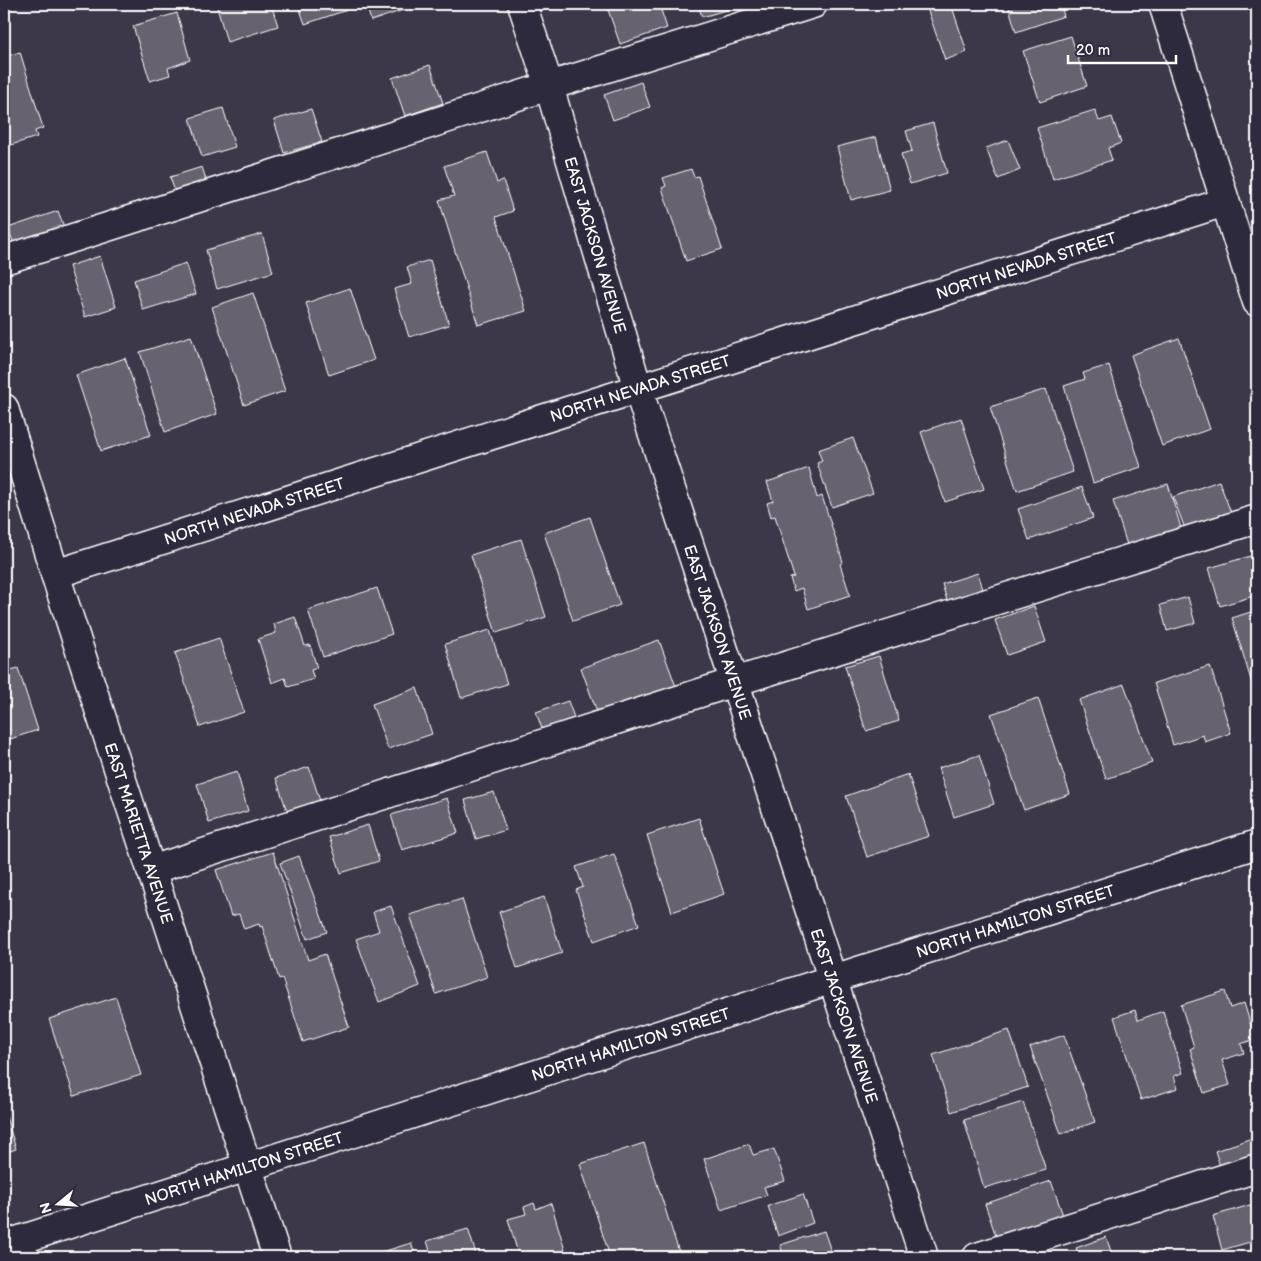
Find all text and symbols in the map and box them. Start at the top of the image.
scale bar [1068,32,1176,64]
text: 20 m [1076,41,1110,60]
street label: EAST JACKSON AVENUE [559,155,629,336]
street label: NORTH NEVADA STREET [934,229,1120,304]
street label: NORTH NEVADA STREET [548,352,734,427]
street label: NORTH NEVADA STREET [162,474,348,550]
street label: EAST JACKSON AVENUE [679,543,754,722]
street label: EAST MARIETTA AVENUE [100,741,176,926]
street label: NORTH HAMILTON STREET [914,882,1118,963]
street label: EAST JACKSON AVENUE [805,926,881,1106]
street label: NORTH HAMILTON STREET [529,1005,733,1086]
street label: NORTH HAMILTON STREET [143,1129,346,1210]
north arrow [32,1178,82,1228]
text: N [36,1200,56,1215]

